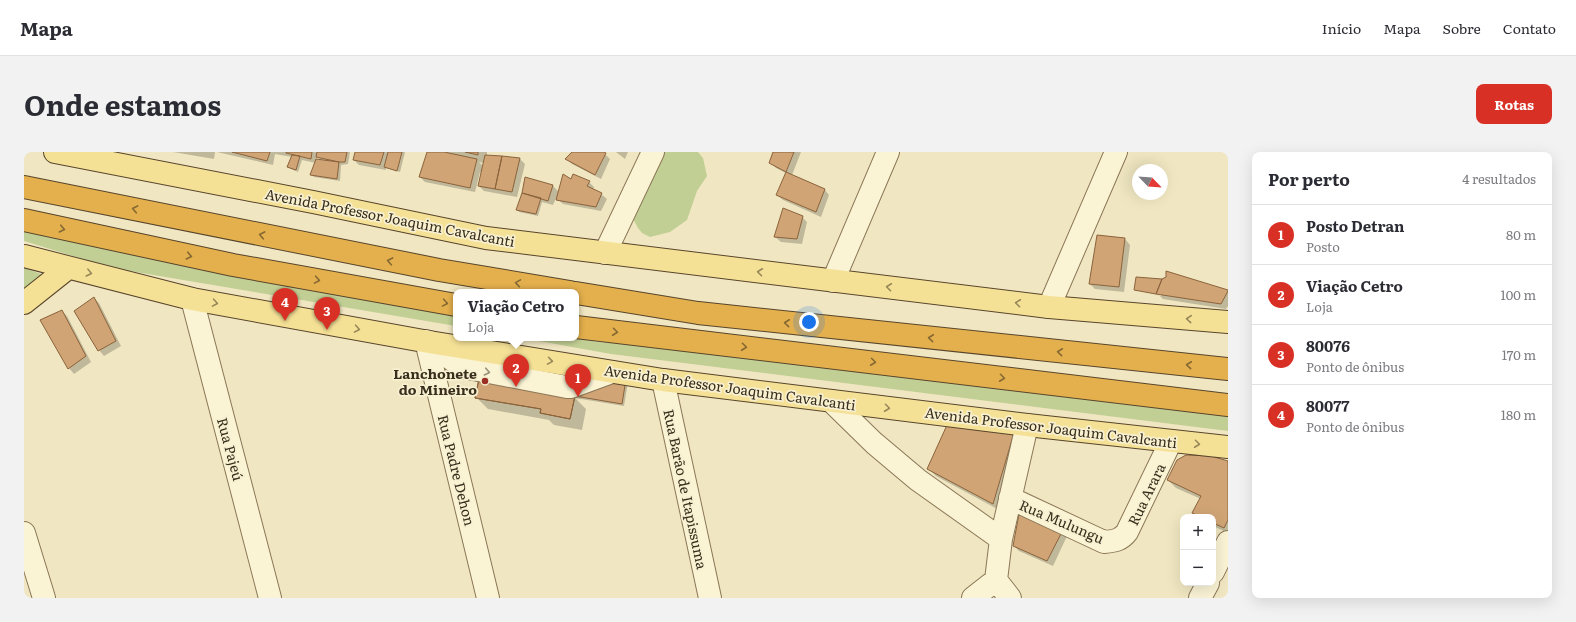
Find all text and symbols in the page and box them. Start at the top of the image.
text: Mapa [20,14,73,42]
text: Início [1322,18,1361,38]
text: Mapa [1383,18,1421,38]
text: Sobre [1443,18,1481,38]
text: Contato [1503,18,1556,38]
text: Onde estamos [24,83,221,125]
button: Rotas [1476,84,1552,124]
north arrow [1132,164,1168,200]
text: Por perto [1268,166,1350,191]
text: 4 resultados [1462,169,1536,188]
street label: Avenida Professor Joaquim Cavalcanti [263,183,517,251]
one-way arrow [132,206,138,214]
text: Posto Detran [1306,214,1404,237]
one-way arrow [59,224,65,232]
text: 1 [1278,225,1284,244]
text: 80 m [1506,225,1536,244]
one-way arrow [259,231,266,239]
text: Posto [1306,237,1340,256]
one-way arrow [186,252,192,260]
one-way arrow [387,257,393,265]
one-way arrow [757,267,763,276]
one-way arrow [86,269,92,277]
text: Viação Cetro [1306,274,1403,297]
one-way arrow [314,276,320,284]
one-way arrow [515,280,521,288]
one-way arrow [886,283,892,292]
text: 2 [1278,285,1284,304]
text: 100 m [1500,285,1536,304]
pin: 4 [272,288,298,321]
popup [453,289,579,341]
text: Viação Cetro [468,294,564,317]
pin: 3 [314,297,340,330]
text: Loja [1306,297,1333,316]
one-way arrow [212,299,218,307]
one-way arrow [442,299,448,307]
one-way arrow [1015,299,1021,308]
your location [799,312,819,332]
one-way arrow [1186,314,1192,323]
text: Loja [468,317,494,336]
one-way arrow [784,318,791,327]
one-way arrow [354,324,360,333]
one-way arrow [612,327,618,336]
one-way arrow [928,334,934,343]
text: 80076 [1306,334,1350,357]
one-way arrow [741,342,747,351]
text: 3 [1277,345,1285,364]
text: 170 m [1502,345,1536,364]
one-way arrow [1057,347,1063,356]
pin: 2 [503,354,529,387]
one-way arrow [547,356,553,365]
text: Ponto de ônibus [1306,357,1404,376]
one-way arrow [870,358,876,367]
street label: Avenida Professor Joaquim Cavalcanti [603,359,857,415]
one-way arrow [1186,361,1192,370]
place label: Lanchonete do Mineiro [393,363,477,399]
pin: 1 [565,364,591,397]
one-way arrow [484,367,490,375]
one-way arrow [999,373,1005,382]
marker: Lanchonete do Mineiro [480,376,490,386]
text: 80077 [1306,394,1350,417]
street label: Avenida Professor Joaquim Cavalcanti [924,402,1179,452]
one-way arrow [884,403,890,412]
text: 4 [1277,405,1285,424]
text: 180 m [1501,405,1536,424]
street label: Rua Barão de Itapissuma [659,407,713,571]
street label: Rua Padre Dehon [434,412,480,528]
street label: Rua Pajeú [213,415,249,483]
text: Ponto de ônibus [1306,417,1404,436]
one-way arrow [1194,439,1200,448]
street label: Rua Arara [1122,459,1170,528]
street label: Rua Mulungu [1017,494,1108,548]
map controls [1180,514,1216,586]
button: + [1180,514,1216,550]
button: − [1180,550,1216,586]

